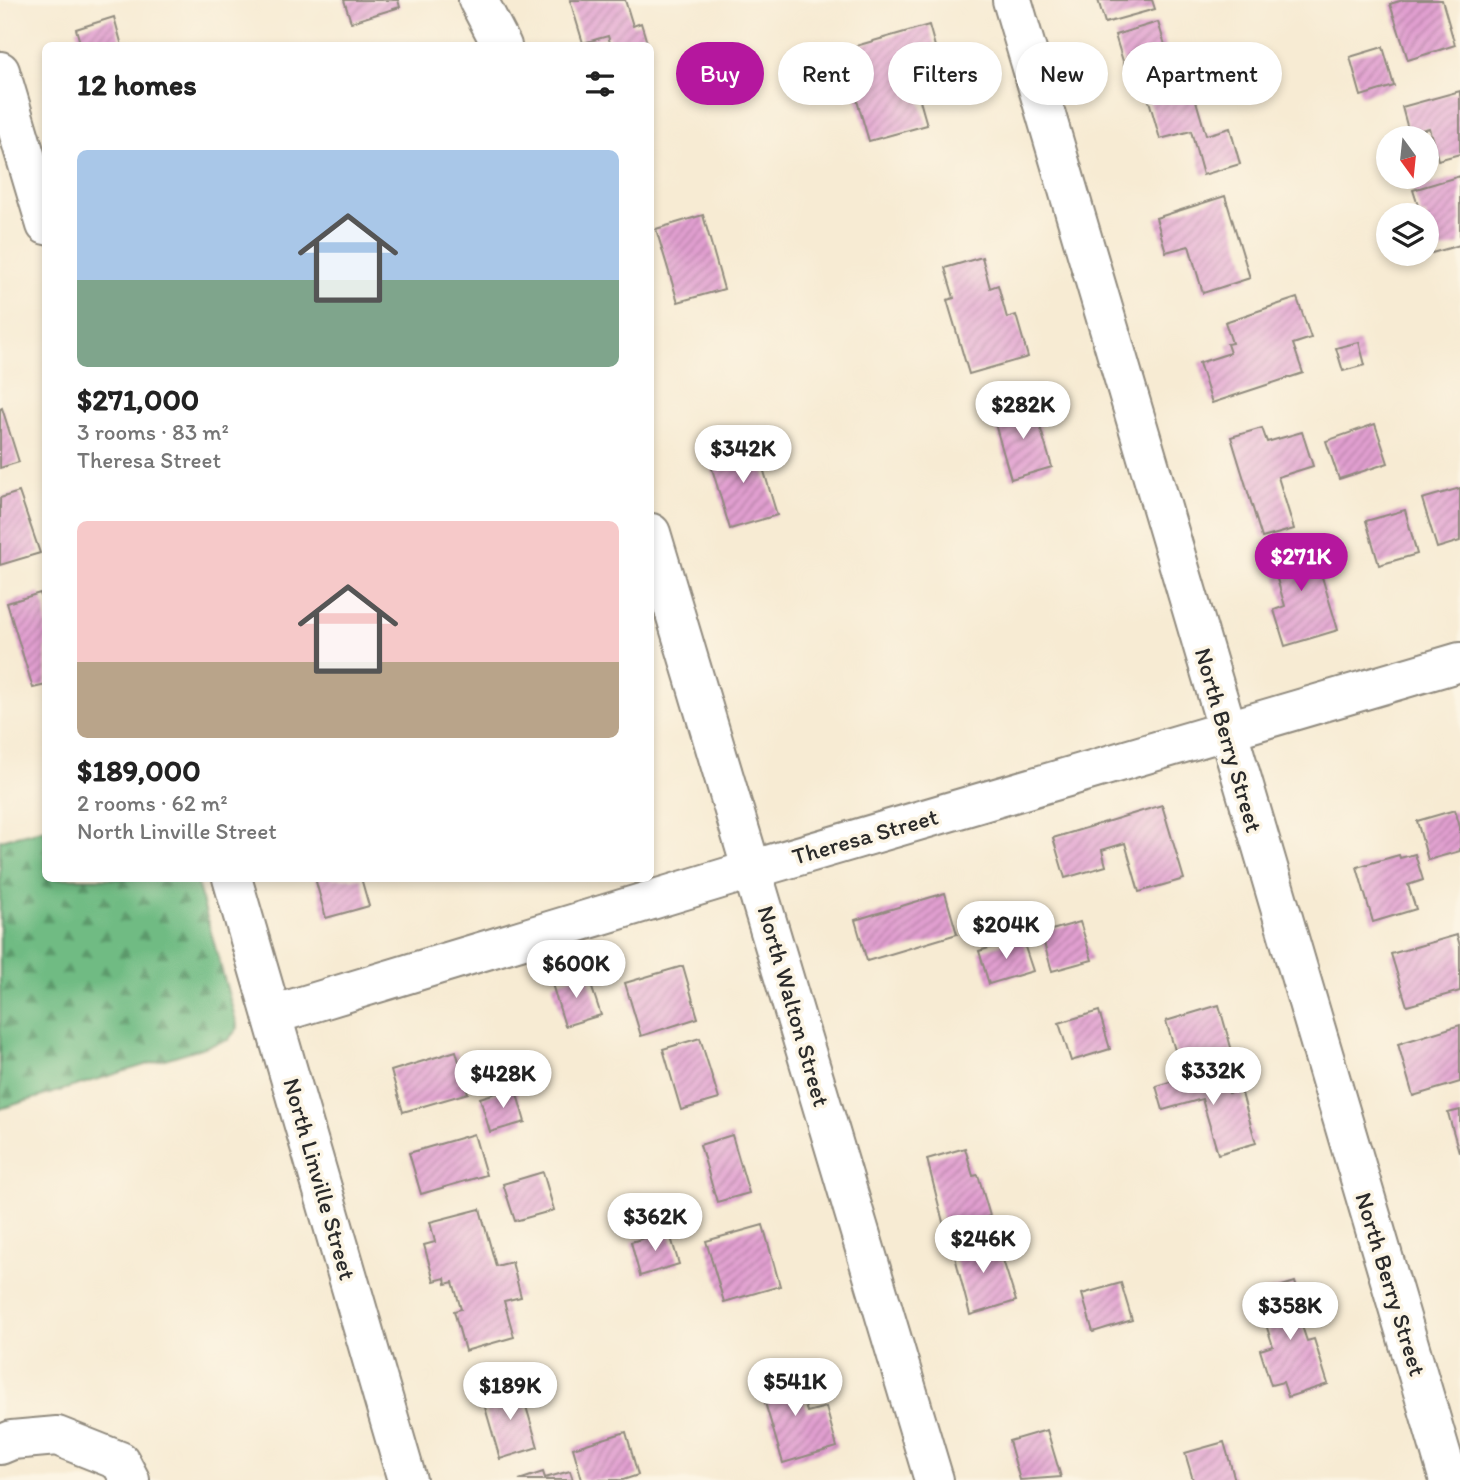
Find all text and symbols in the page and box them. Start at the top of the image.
chip: Buy [676,42,764,105]
chip: Rent [778,42,874,105]
chip: Filters [888,42,1002,105]
chip: New [1016,42,1108,105]
chip: Apartment [1122,42,1282,105]
icon: filters [581,65,619,103]
text: 12 homes [77,66,197,103]
north arrow [1376,126,1438,189]
map controls [1376,126,1439,266]
icon: home [285,195,411,321]
button: layers [1376,203,1439,266]
text: $271,000 [77,381,199,418]
pin: $282K [974,382,1072,441]
text: $282K [991,390,1055,418]
text: 3 rooms · 83 m² [77,418,229,446]
pin: $342K [694,426,792,485]
text: $342K [711,434,775,462]
text: Theresa Street [77,446,221,474]
pin: $271K [1252,534,1350,593]
text: $271K [1271,542,1331,570]
icon: home [285,566,411,692]
street label: North Berry Street [1189,644,1269,836]
text: $189,000 [77,752,201,789]
text: 2 rooms · 62 m² [77,789,228,817]
street label: Theresa Street [789,801,941,871]
text: North Linville Street [77,817,277,845]
street label: North Walton Street [751,902,837,1110]
pin: $204K [957,902,1055,961]
text: $204K [973,910,1039,938]
pin: $600K [527,940,625,1000]
text: $600K [543,949,609,977]
pin: $332K [1164,1048,1262,1107]
pin: $428K [454,1050,552,1110]
text: $332K [1181,1056,1245,1084]
text: $428K [471,1059,535,1087]
street label: North Linville Street [277,1075,363,1283]
street label: North Berry Street [1349,1189,1433,1379]
pin: $362K [606,1194,704,1253]
text: $362K [623,1202,687,1230]
pin: $246K [934,1216,1032,1275]
text: $246K [951,1224,1015,1252]
pin: $358K [1241,1282,1339,1342]
text: $358K [1258,1291,1322,1319]
pin: $541K [746,1358,844,1418]
pin: $189K [461,1362,559,1422]
text: $541K [764,1367,826,1395]
text: $189K [479,1371,541,1399]

